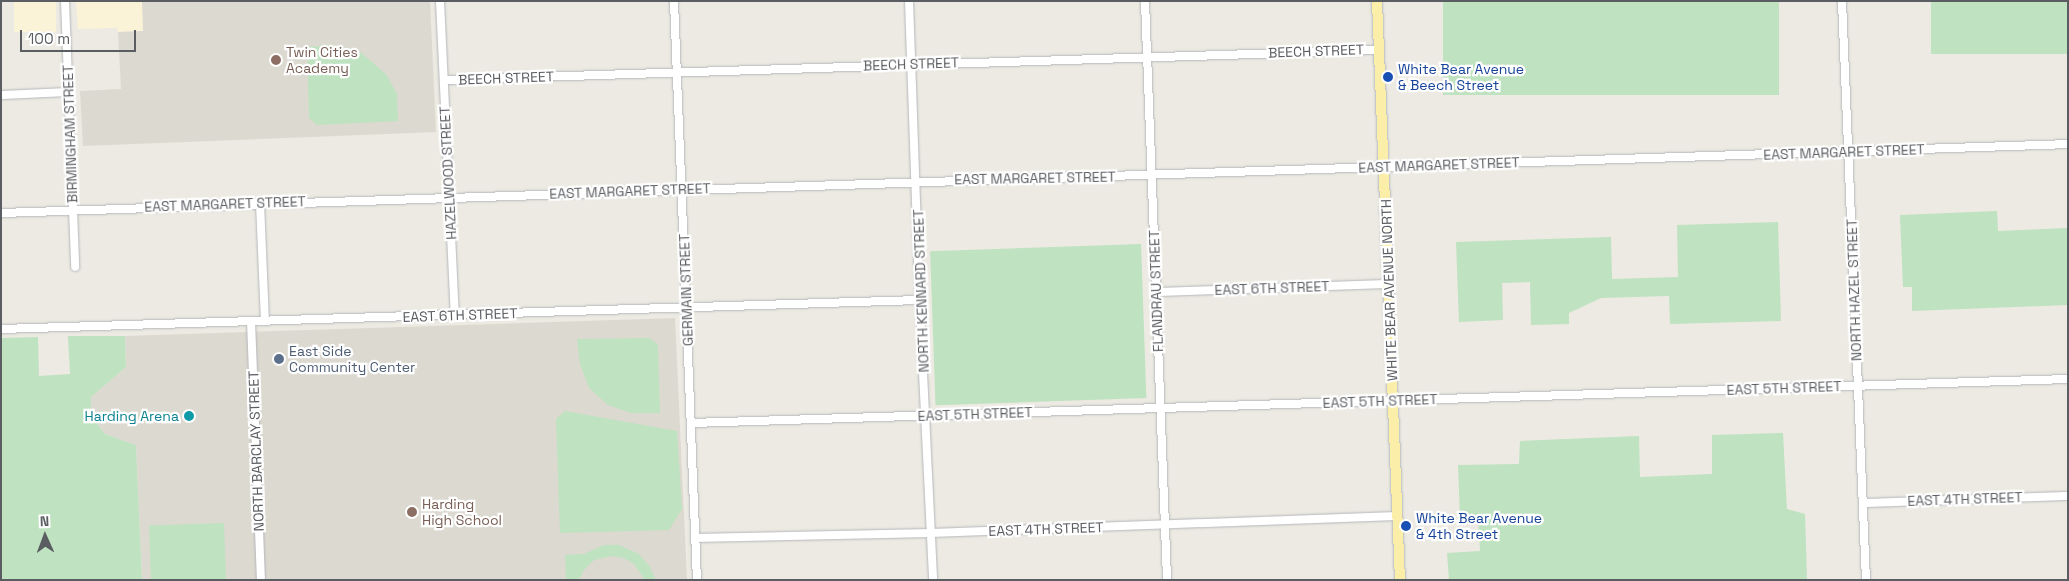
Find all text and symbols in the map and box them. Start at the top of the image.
scale bar [22,20,139,52]
text: 100 m [28,29,70,48]
street label: BEECH STREET [1268,41,1364,61]
place label: Twin Cities Academy [286,44,358,76]
marker: Twin Cities Academy [270,54,282,66]
street label: BEECH STREET [863,54,959,74]
place label: White Bear Avenue & Beech Street [1398,61,1524,94]
street label: BIRMINGHAM STREET [59,64,81,204]
street label: BEECH STREET [458,68,554,88]
marker: White Bear Avenue & Beech Street [1382,71,1394,83]
street label: HAZELWOOD STREET [436,106,460,240]
street label: EAST MARGARET STREET [1763,141,1925,163]
street label: EAST MARGARET STREET [1358,154,1520,176]
street label: EAST MARGARET STREET [954,168,1116,188]
street label: EAST MARGARET STREET [549,180,711,202]
street label: EAST MARGARET STREET [144,193,306,215]
street label: WHITE BEAR AVENUE NORTH [1377,199,1401,381]
street label: NORTH KENNARD STREET [910,209,932,373]
street label: NORTH HAZEL STREET [1843,218,1865,362]
street label: FLANDRAU STREET [1145,230,1167,352]
street label: GERMAIN STREET [676,234,696,346]
street label: EAST 6TH STREET [1214,278,1330,298]
street label: EAST 6TH STREET [402,305,518,325]
place label: East Side Community Center [289,343,415,376]
marker: East Side Community Center [273,353,285,365]
street label: NORTH BARCLAY STREET [245,370,267,532]
street label: EAST 5TH STREET [1726,378,1842,398]
street label: EAST 5TH STREET [1322,391,1438,411]
street label: EAST 5TH STREET [917,404,1033,424]
place label: Harding Arena [84,408,179,424]
marker: Harding Arena [183,410,195,422]
street label: EAST 4TH STREET [1907,489,2023,509]
place label: Harding High School [422,496,502,528]
marker: Harding High School [406,506,418,518]
place label: White Bear Avenue & 4th Street [1416,510,1542,542]
north arrow [20,511,70,561]
text: N [39,512,49,530]
street label: EAST 4TH STREET [988,519,1104,539]
marker: White Bear Avenue & 4th Street [1400,520,1412,532]

